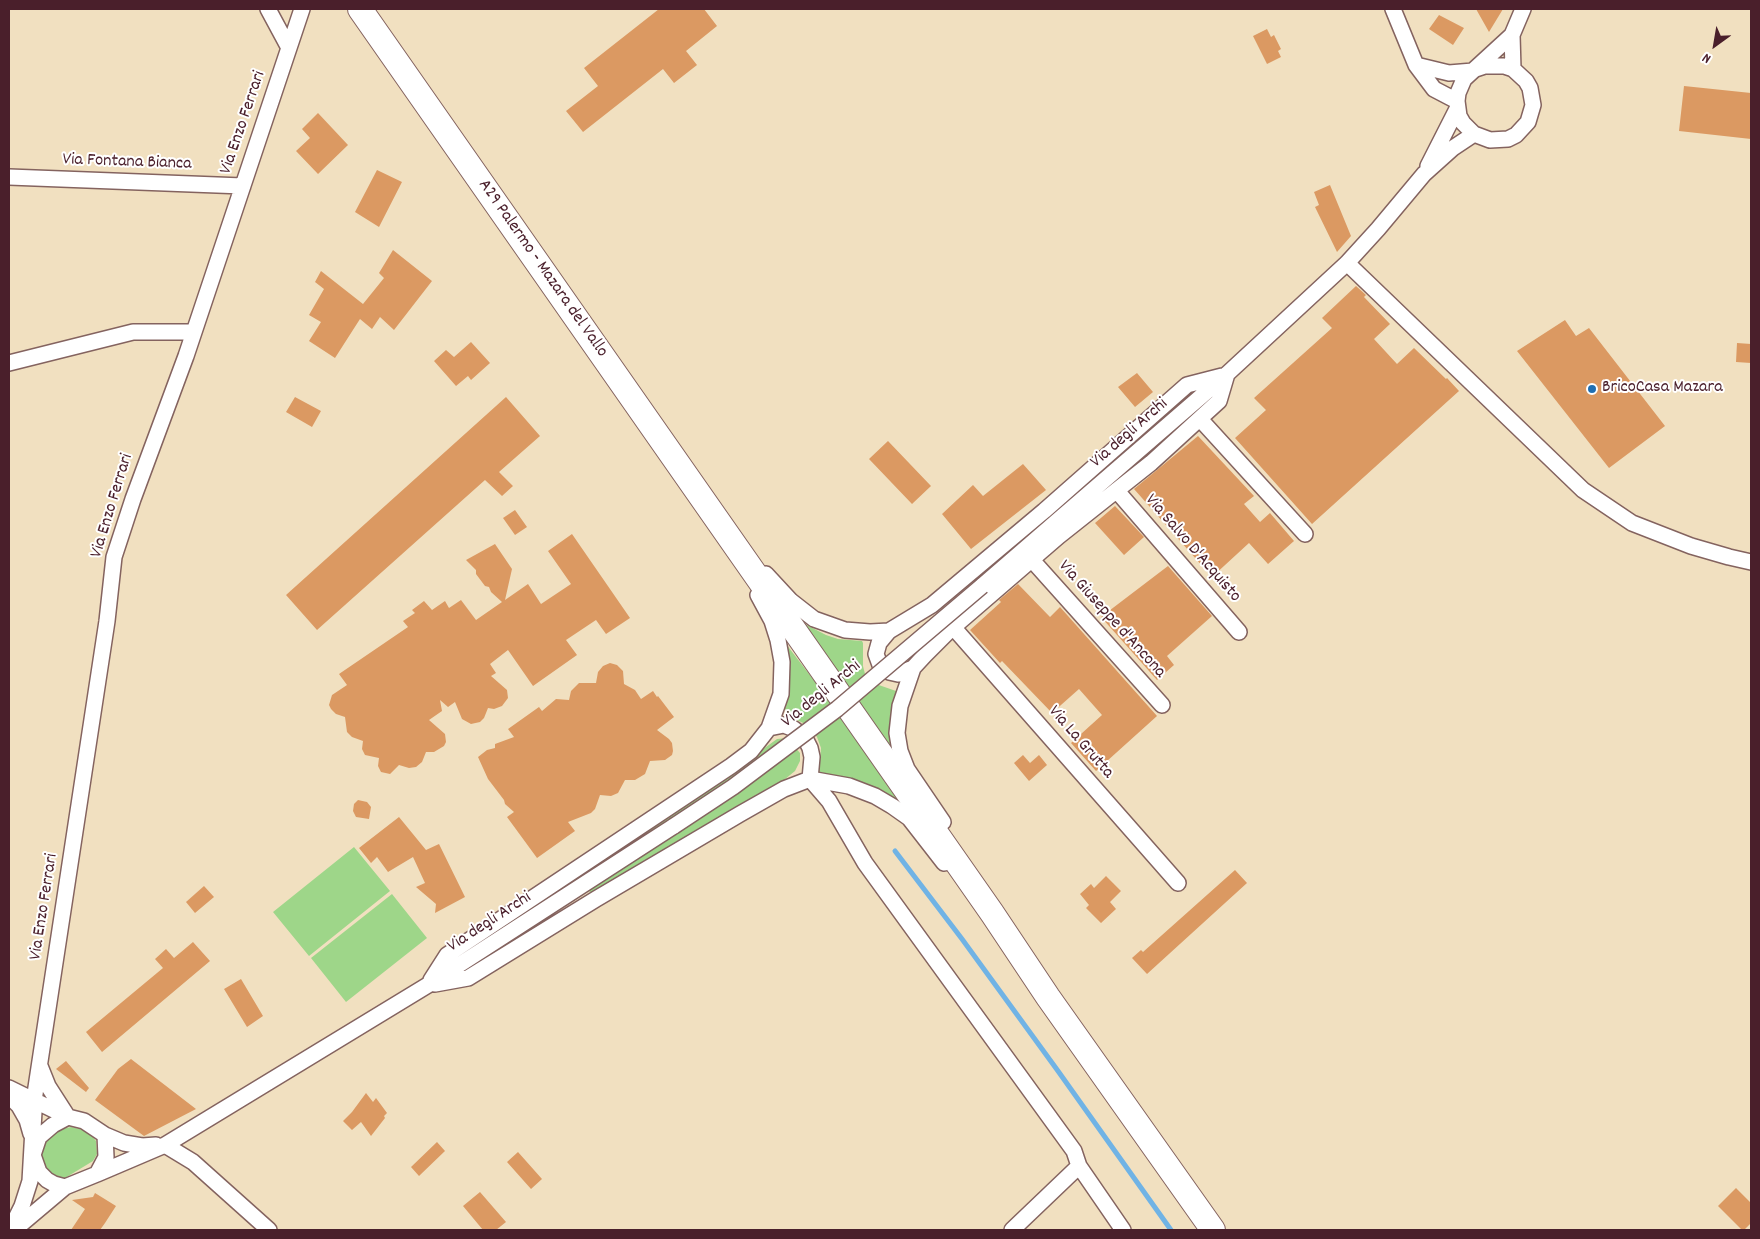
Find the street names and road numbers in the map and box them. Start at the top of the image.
street label: Via Enzo Ferrari [216,69,272,177]
street label: Via Fontana Bianca [62,150,192,176]
street label: A29 Palermo - Mazara del Vallo [472,176,612,362]
street label: Via degli Archi [1087,394,1173,474]
street label: Via Enzo Ferrari [87,451,139,561]
street label: Via Salvo D'Acquisto [1139,491,1245,607]
street label: Via Giuseppe d'Ancona [1052,557,1170,683]
street label: Via degli Archi [778,656,866,734]
street label: Via La Grutta [1042,702,1118,784]
street label: Via Enzo Ferrari [26,852,64,962]
street label: Via degli Archi [444,888,536,958]

